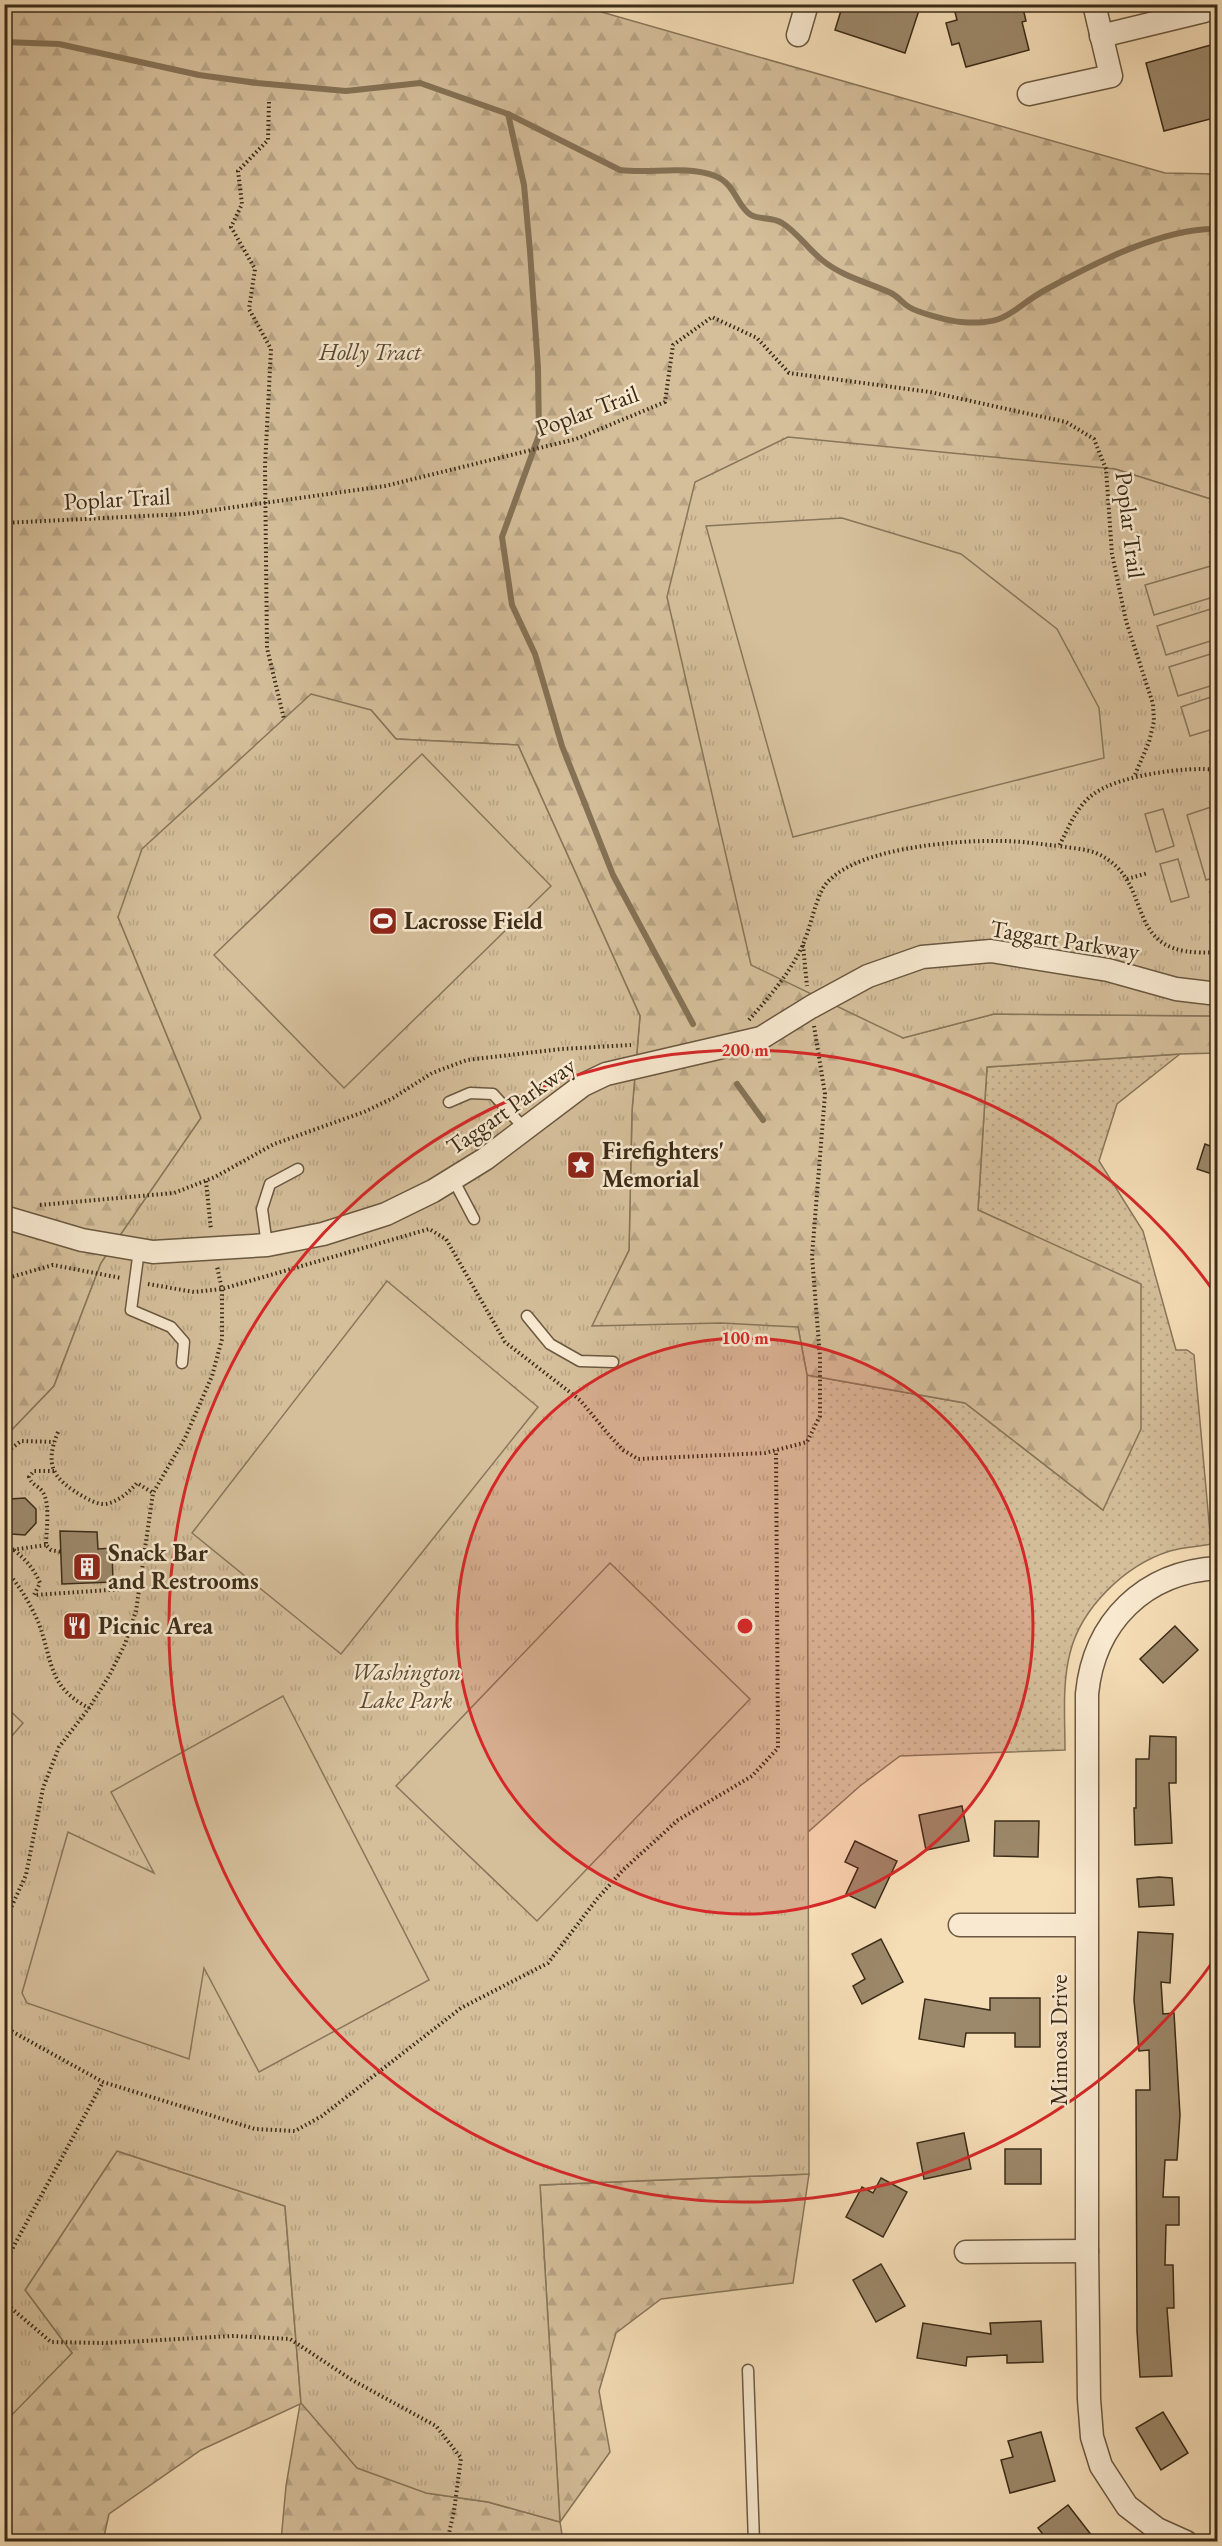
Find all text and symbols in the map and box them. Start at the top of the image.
park label: Holly Tract [318,336,422,367]
street label: Poplar Trail [531,378,643,443]
street label: Poplar Trail [1109,470,1152,580]
street label: Poplar Trail [63,480,171,517]
sports icon: Lacrosse Field [367,905,399,937]
place label: Lacrosse Field [404,905,544,936]
street label: Taggart Parkway [988,912,1142,967]
text: 200 m [721,1038,769,1061]
street label: Taggart Parkway [440,1049,582,1162]
place label: Firefighters' Memorial [602,1135,724,1194]
place icon: Firefighters' Memorial [565,1149,597,1181]
text: 100 m [721,1326,769,1349]
place label: Snack Bar and Restrooms [108,1537,259,1596]
building icon: Snack Bar and Restrooms [71,1551,103,1583]
restaurant icon: Picnic Area [61,1610,93,1642]
place label: Picnic Area [98,1610,214,1641]
centre of rings [735,1616,755,1636]
park label: Washington Lake Park [351,1656,461,1715]
street label: Mimosa Drive [1043,1974,1074,2106]

